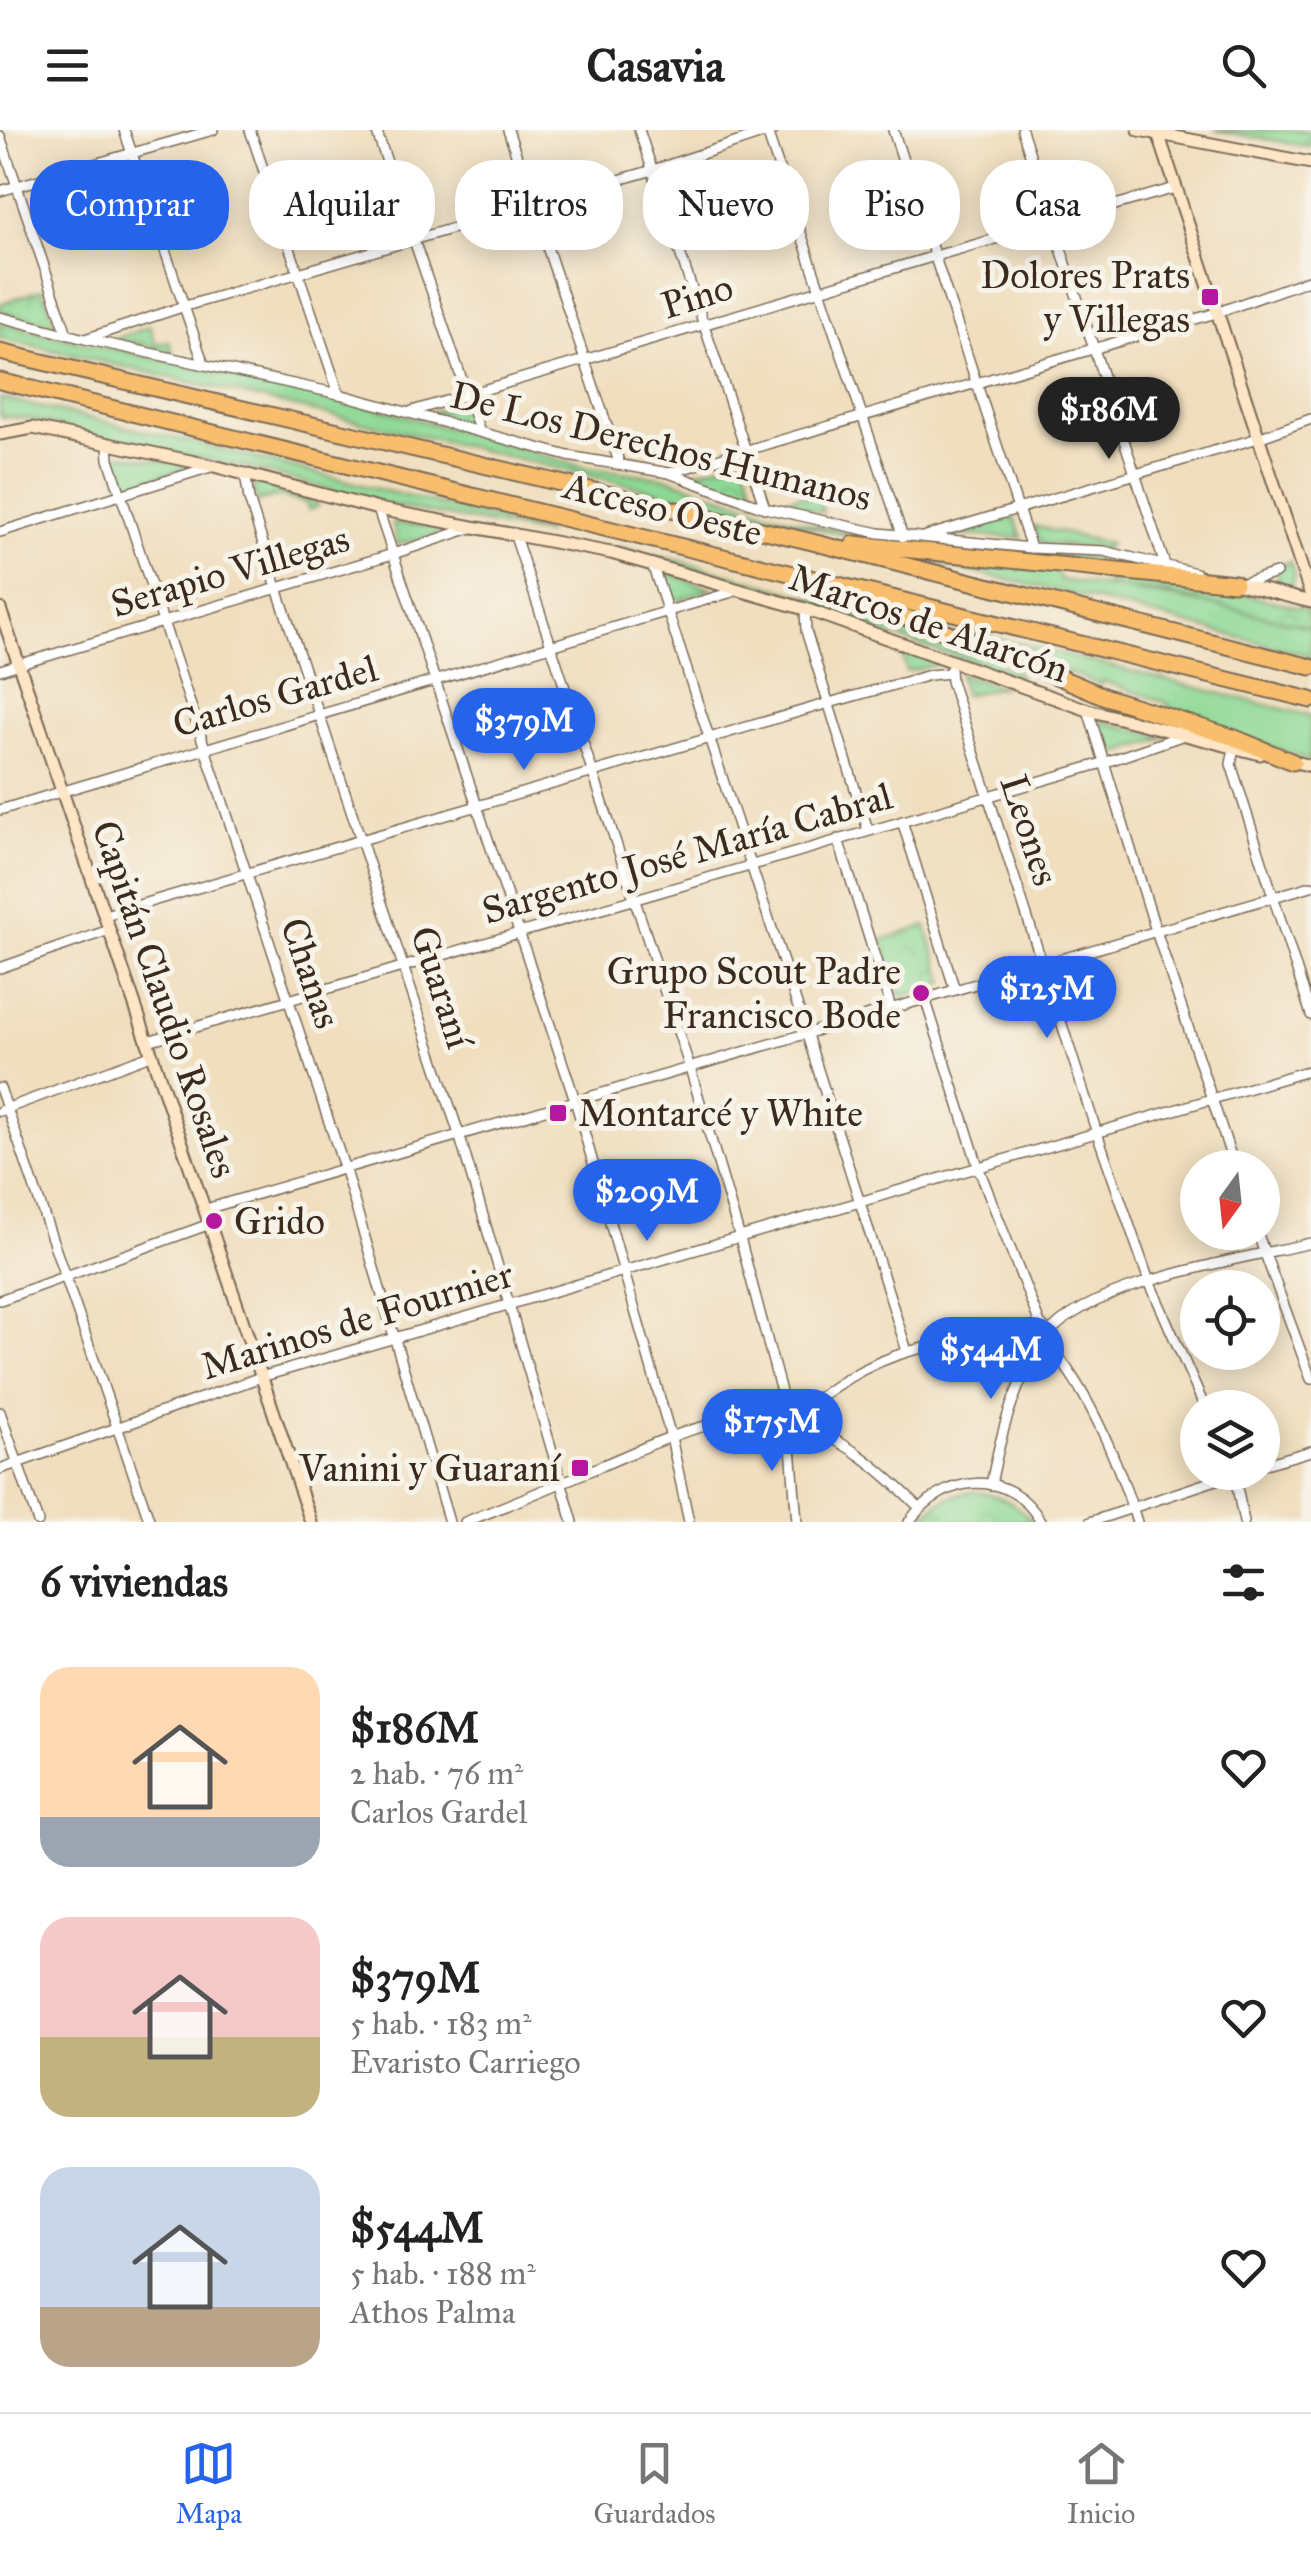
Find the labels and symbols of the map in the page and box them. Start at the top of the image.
place label: Dolores Prats y Villegas [980,252,1190,342]
street label: Pino [656,263,738,329]
marker: Dolores Prats y Villegas [1199,286,1221,308]
street label: De Los Derechos Humanos [446,371,876,521]
pin: $186M [1039,377,1179,462]
street label: Acceso Oeste [557,462,767,556]
street label: Serapio Villegas [106,515,354,627]
street label: Marcos de Alarcón [783,554,1075,692]
street label: Carlos Gardel [167,645,383,747]
pin: $379M [454,688,594,773]
street label: Leones [991,769,1069,891]
street label: Sargento José María Cabral [477,772,898,935]
street label: Capitán Claudio Rosales [82,814,248,1184]
street label: Chanas [271,912,351,1034]
street label: Guaraní [401,920,484,1055]
place label: Grupo Scout Padre Francisco Bode [607,948,901,1038]
pin: $125M [977,956,1117,1041]
marker: Grupo Scout Padre Francisco Bode [910,982,932,1004]
place label: Montarcé y White [578,1090,863,1136]
marker: Montarcé y White [547,1102,569,1124]
north arrow [1180,1150,1280,1250]
pin: $209M [577,1159,717,1244]
place label: Grido [234,1198,325,1244]
marker: Grido [203,1210,225,1232]
street label: Marinos de Fournier [195,1250,519,1389]
pin: $544M [921,1317,1061,1402]
pin: $175M [702,1389,842,1474]
place label: Vanini y Guaraní [298,1445,562,1491]
marker: Vanini y Guaraní [569,1457,591,1479]

